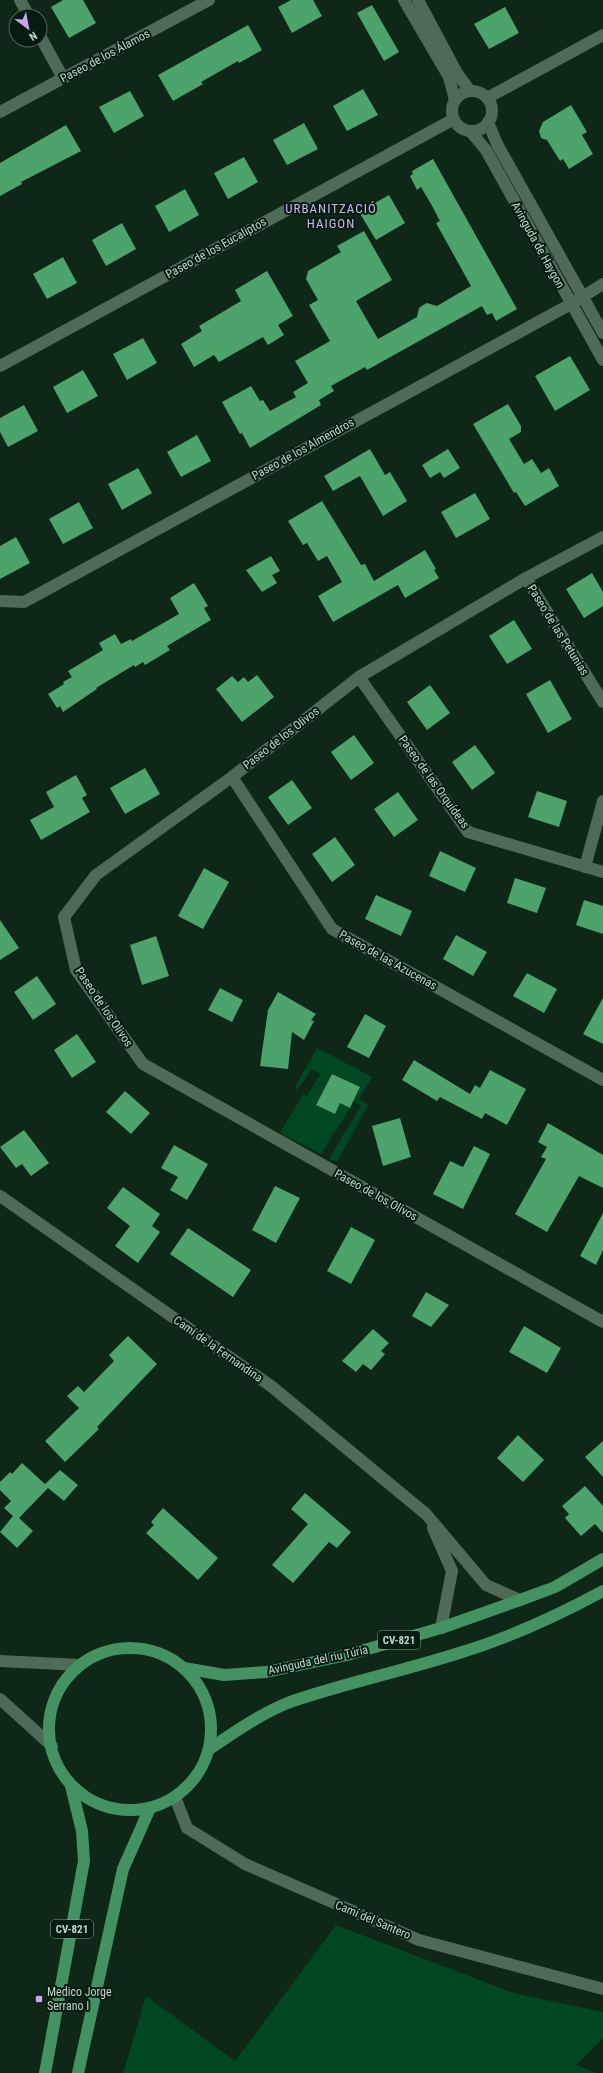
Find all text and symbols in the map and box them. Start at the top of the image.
north arrow [8,8,48,48]
street label: Paseo de los Álamos [57,26,152,86]
text: N [27,29,39,43]
street label: Avinguda de Haygon [508,199,568,291]
district label: URBANITZACIÓ HAIGON [285,201,377,231]
street label: Paseo de los Eucaliptos [163,215,269,281]
street label: Paseo de los Almendros [249,415,357,483]
street label: Paseo de las Petunias [524,582,592,678]
street label: Paseo de los Olivos [240,704,322,772]
street label: Paseo de las Orquídeas [396,733,472,831]
street label: Paseo de las Azucenas [337,927,439,993]
street label: Paseo de los Olivos [72,965,136,1049]
street label: Paseo de los Olivos [332,1166,420,1224]
street label: Camí de la Fernandina [171,1313,265,1385]
road number: CV-821 [378,1631,420,1649]
street label: Avinguda del riu Túria [267,1643,370,1677]
street label: Camí del Santero [333,1898,413,1942]
road number: CV-821 [51,1920,93,1938]
place label: Medico Jorge Serrano I [47,1985,112,2013]
marker: Medico Jorge Serrano I [34,1994,44,2004]

